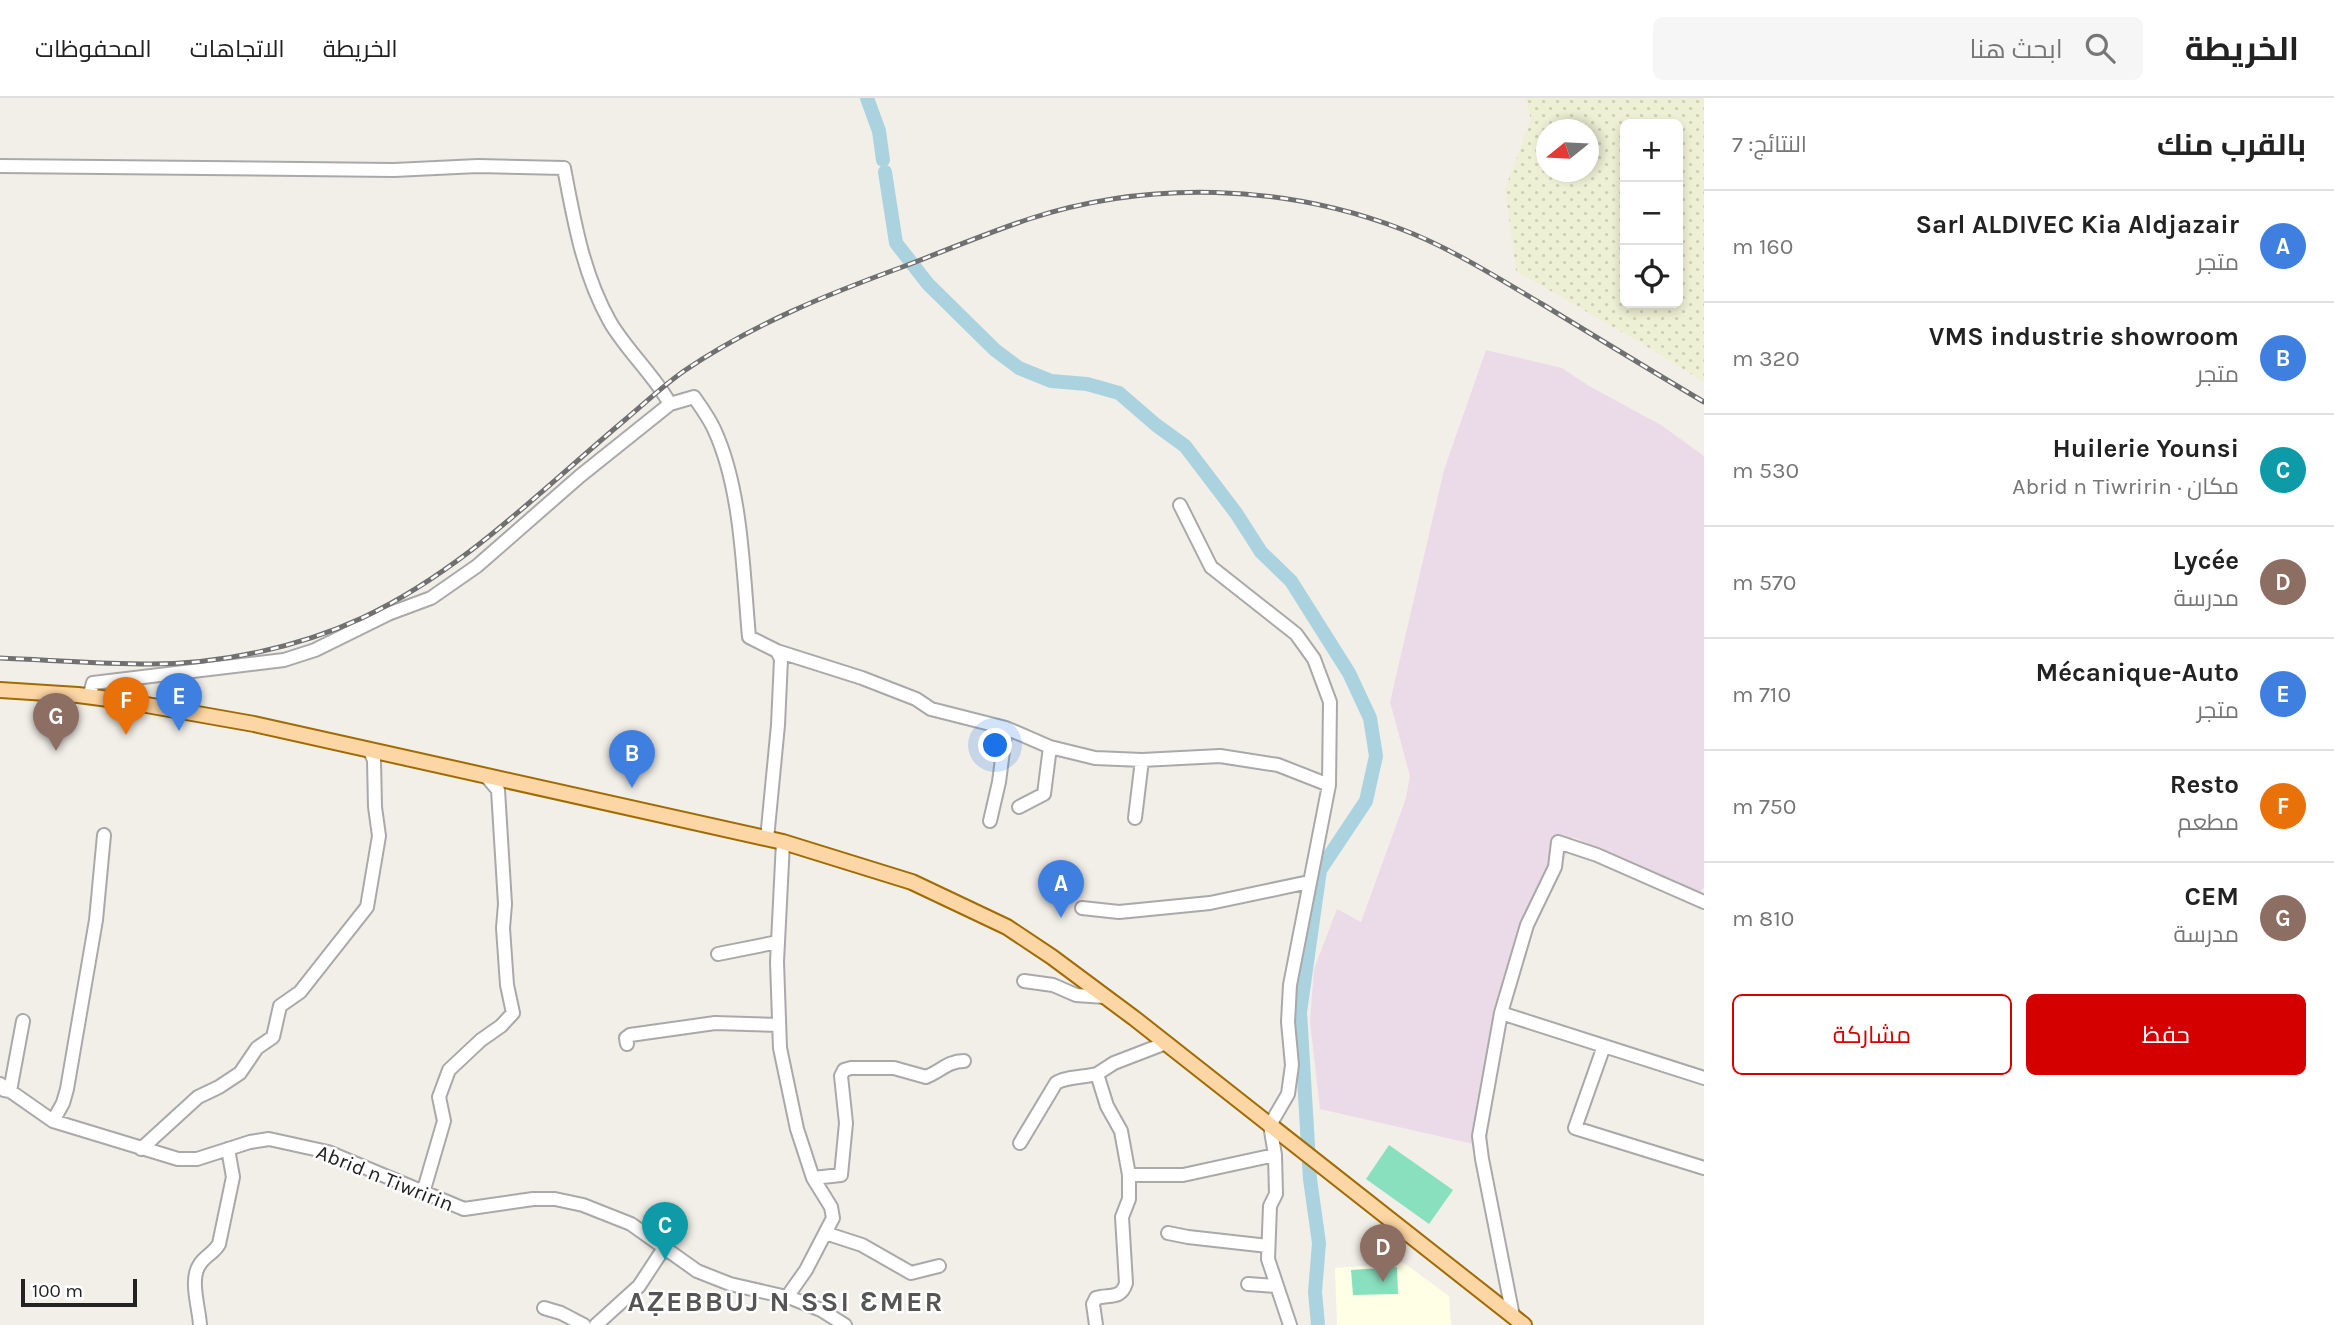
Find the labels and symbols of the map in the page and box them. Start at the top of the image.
north arrow [1536,119,1599,182]
pin: E [156,673,202,731]
pin: F [103,677,149,735]
pin: G [33,693,79,751]
your location [978,728,1012,762]
pin: B [609,730,655,788]
pin: A [1038,860,1084,918]
street label: Abrid n Tiwririn [313,1140,457,1216]
pin: C [642,1202,688,1260]
pin: D [1360,1224,1406,1282]
scale bar [21,1276,136,1308]
district label: AẒEBBUJ N SSI ƐMER [627,1285,945,1318]

